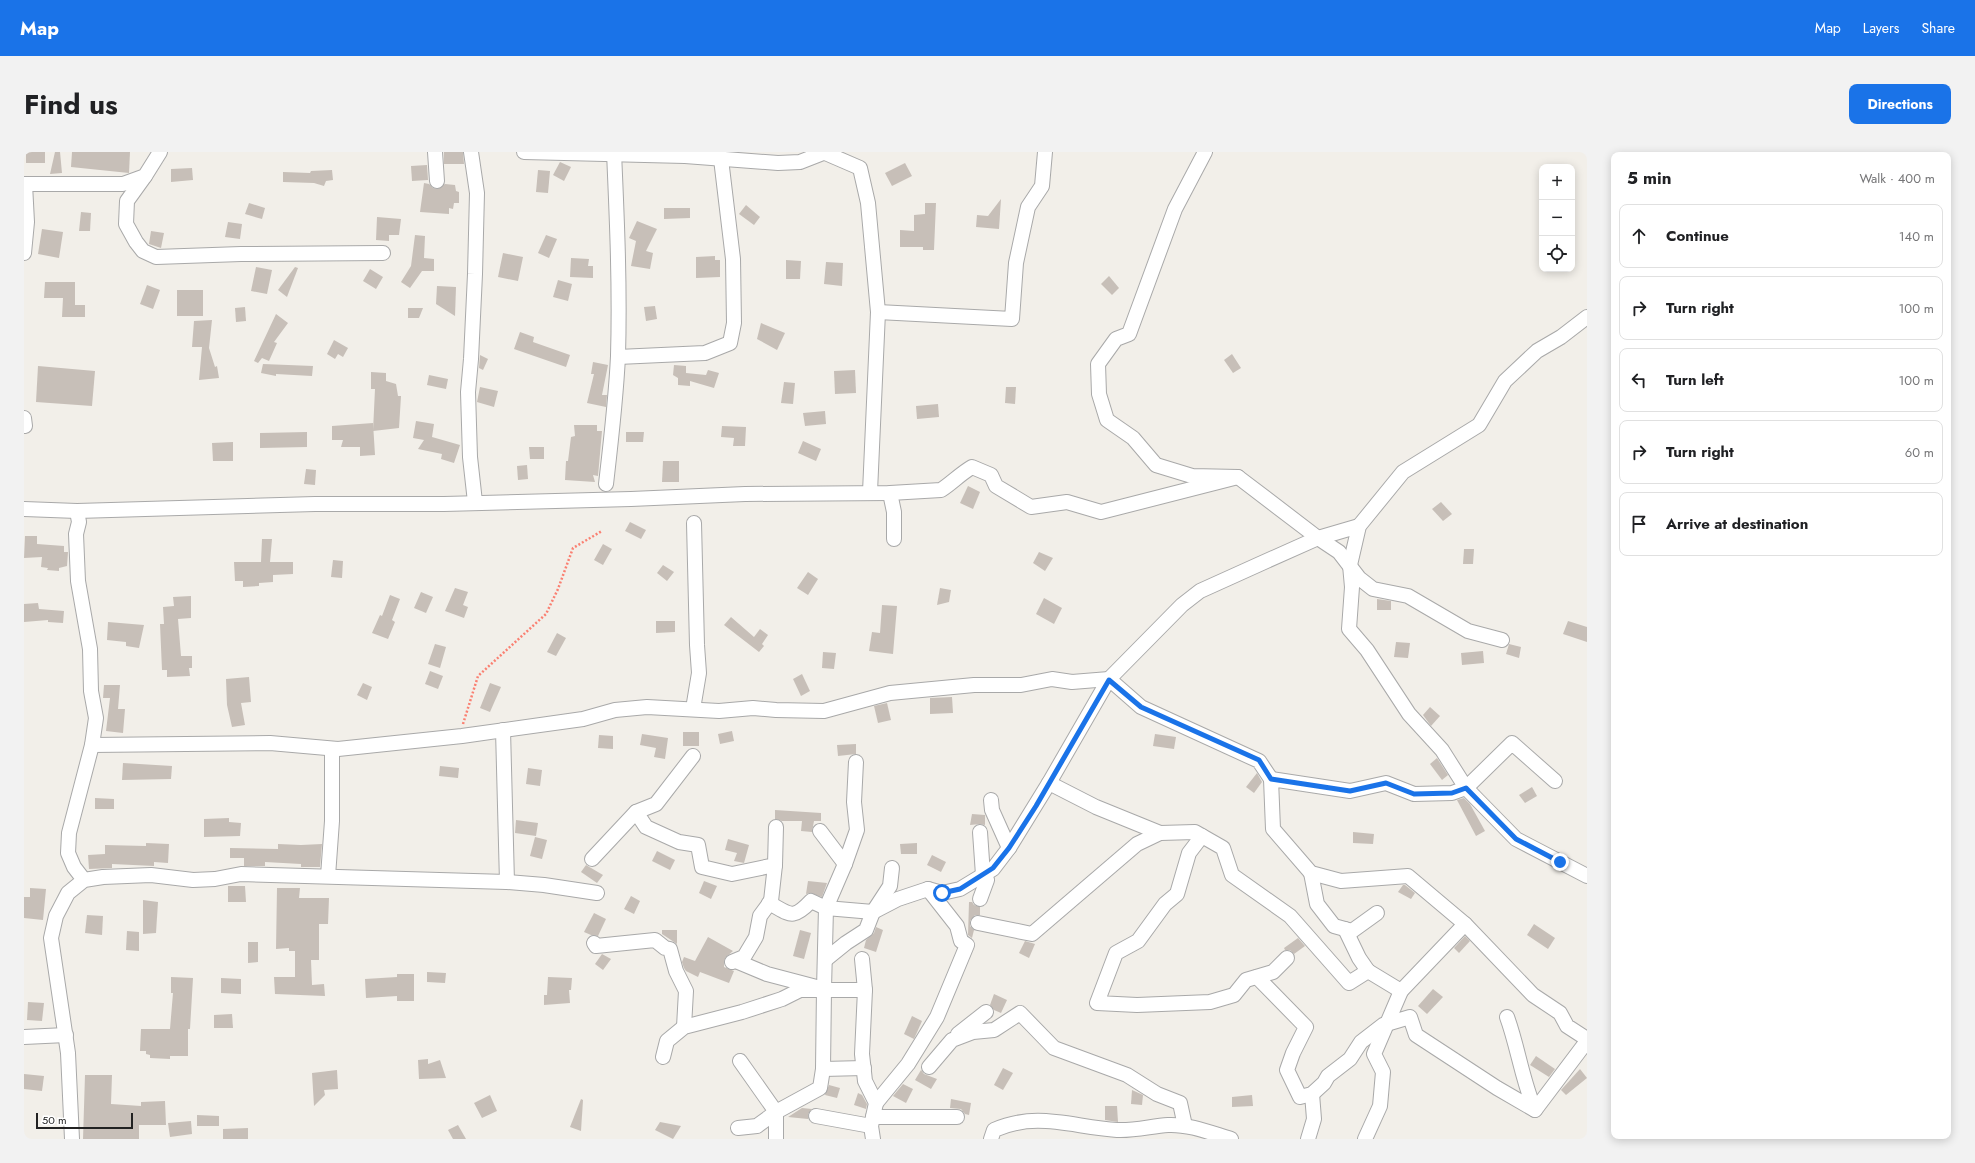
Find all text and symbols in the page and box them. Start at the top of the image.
text: Map [20,15,59,42]
text: Map [1815,18,1841,38]
text: Layers [1863,18,1899,38]
text: Share [1921,18,1955,38]
text: Find us [24,84,118,125]
button: Directions [1849,84,1951,124]
map controls [1539,164,1575,272]
button: + [1539,164,1575,200]
text: 5 min [1627,166,1671,190]
text: Walk · 400 m [1860,169,1935,188]
button: − [1539,200,1575,236]
icon: ahead [1628,225,1650,247]
text: Continue [1666,225,1729,247]
text: 140 m [1899,227,1934,246]
button: locate [1539,236,1575,272]
icon: right [1628,297,1650,319]
text: Turn right [1666,297,1734,319]
text: 100 m [1899,299,1934,318]
icon: left [1628,369,1650,391]
text: Turn left [1666,369,1724,391]
text: 100 m [1899,371,1934,390]
icon: right [1628,441,1650,463]
text: Turn right [1666,441,1734,463]
text: 60 m [1905,443,1934,462]
icon: arrive [1628,513,1650,535]
text: Arrive at destination [1666,513,1808,535]
route end [1551,853,1569,871]
route start [933,884,951,902]
scale bar [36,1111,133,1130]
text: 50 m [42,1112,67,1128]

